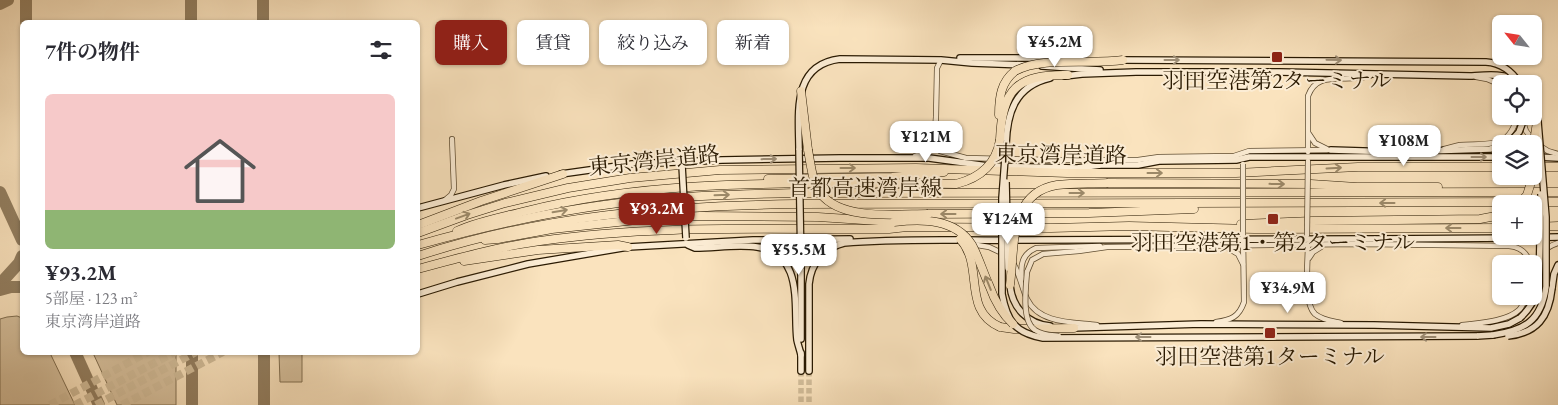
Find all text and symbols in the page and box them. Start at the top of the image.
north arrow [1492,15,1542,65]
map controls [1492,15,1542,305]
chip: 購入 [435,20,507,65]
chip: 賃貸 [517,20,589,65]
chip: 絞り込み [599,20,707,65]
chip: 新着 [717,20,789,65]
pin: ¥45.2M [1014,26,1096,68]
text: ¥45.2M [1028,31,1082,52]
icon: filters [367,36,395,64]
text: 7件の物件 [45,38,140,65]
marker: 羽田空港第2ターミナル [1270,50,1284,64]
one-way arrow [1164,55,1180,65]
one-way arrow [1326,56,1342,65]
place label: 羽田空港第2ターミナル [1162,66,1392,95]
button: locate [1492,75,1542,125]
pin: ¥121M [891,120,961,163]
pin: ¥108M [1369,124,1439,167]
icon: home [175,126,265,216]
text: ¥121M [901,126,951,147]
text: ¥108M [1379,130,1429,151]
button: layers [1492,135,1542,185]
street label: 東京湾岸道路 [587,139,721,182]
street label: 東京湾岸道路 [995,139,1127,170]
one-way arrow [1470,152,1487,162]
one-way arrow [760,154,776,163]
one-way arrow [840,163,856,173]
one-way arrow [1326,164,1342,173]
one-way arrow [1146,168,1162,178]
street label: 首都高速湾岸線 [788,173,942,202]
one-way arrow [1268,179,1285,189]
one-way arrow [1068,188,1084,198]
one-way arrow [713,191,729,200]
pin: ¥93.2M [616,192,698,235]
button: + [1492,195,1542,245]
text: ¥93.2M [630,198,684,219]
one-way arrow [1379,198,1396,208]
pin: ¥124M [973,202,1043,245]
one-way arrow [552,206,568,216]
text: ¥124M [983,208,1033,229]
one-way arrow [940,209,956,219]
one-way arrow [455,211,470,220]
marker: 羽田空港第1・第2ターミナル [1266,212,1280,226]
one-way arrow [1445,223,1461,233]
place label: 羽田空港第1・第2ターミナル [1131,228,1415,257]
pin: ¥55.5M [758,234,840,276]
text: ¥55.5M [772,239,826,260]
button: − [1492,255,1542,305]
text: ¥93.2M [45,259,116,286]
pin: ¥34.9M [1247,272,1329,314]
one-way arrow [983,276,992,291]
text: ¥34.9M [1261,277,1315,298]
text: 5部屋 · 123 m² [45,288,138,309]
text: 東京湾岸道路 [45,311,141,332]
marker: 羽田空港第1ターミナル [1263,326,1277,340]
one-way arrow [1420,332,1436,342]
one-way arrow [1135,333,1151,342]
place label: 羽田空港第1ターミナル [1155,342,1385,371]

